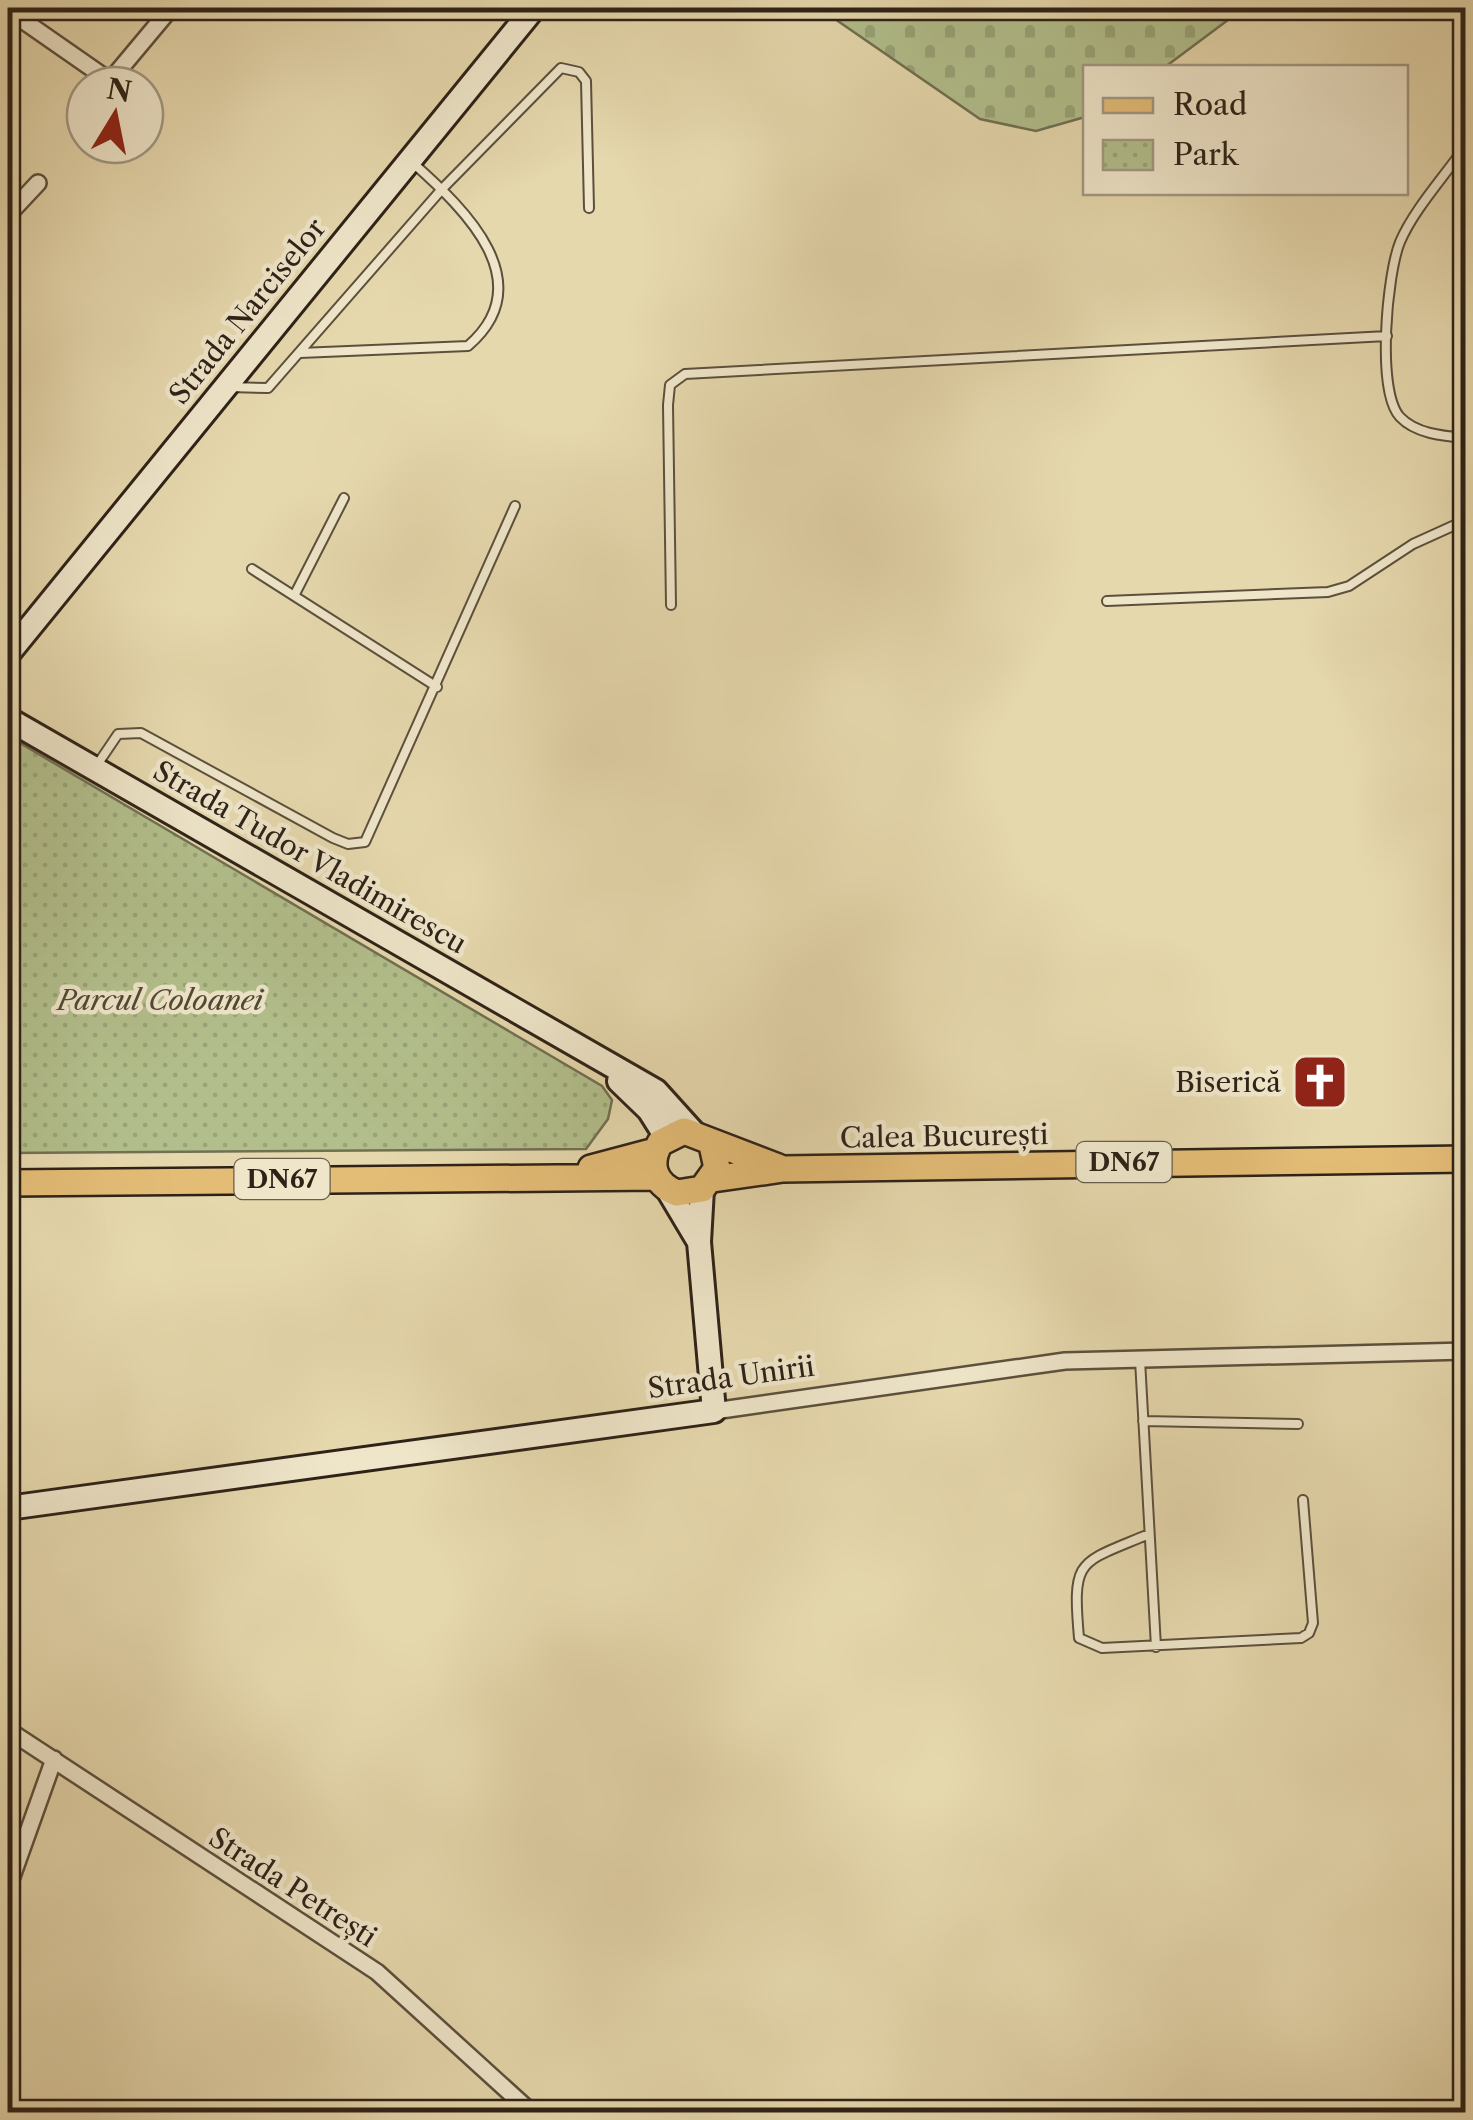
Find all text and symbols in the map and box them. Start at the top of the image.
north arrow [65,65,165,165]
legend [1083,65,1408,195]
text: N [104,72,134,109]
text: Road [1173,86,1247,123]
text: Park [1173,136,1240,173]
street label: Strada Narciselor [162,211,332,411]
street label: Strada Tudor Vladimirescu [147,753,473,961]
park label: Parcul Coloanei [55,983,265,1017]
church icon: Biserică [1290,1052,1350,1112]
place label: Biserică [1175,1065,1281,1099]
street label: Calea București [839,1117,1049,1155]
road number: DN67 [1076,1142,1172,1182]
road number: DN67 [234,1159,330,1199]
street label: Strada Unirii [646,1348,816,1406]
street label: Strada Petrești [203,1820,383,1954]

